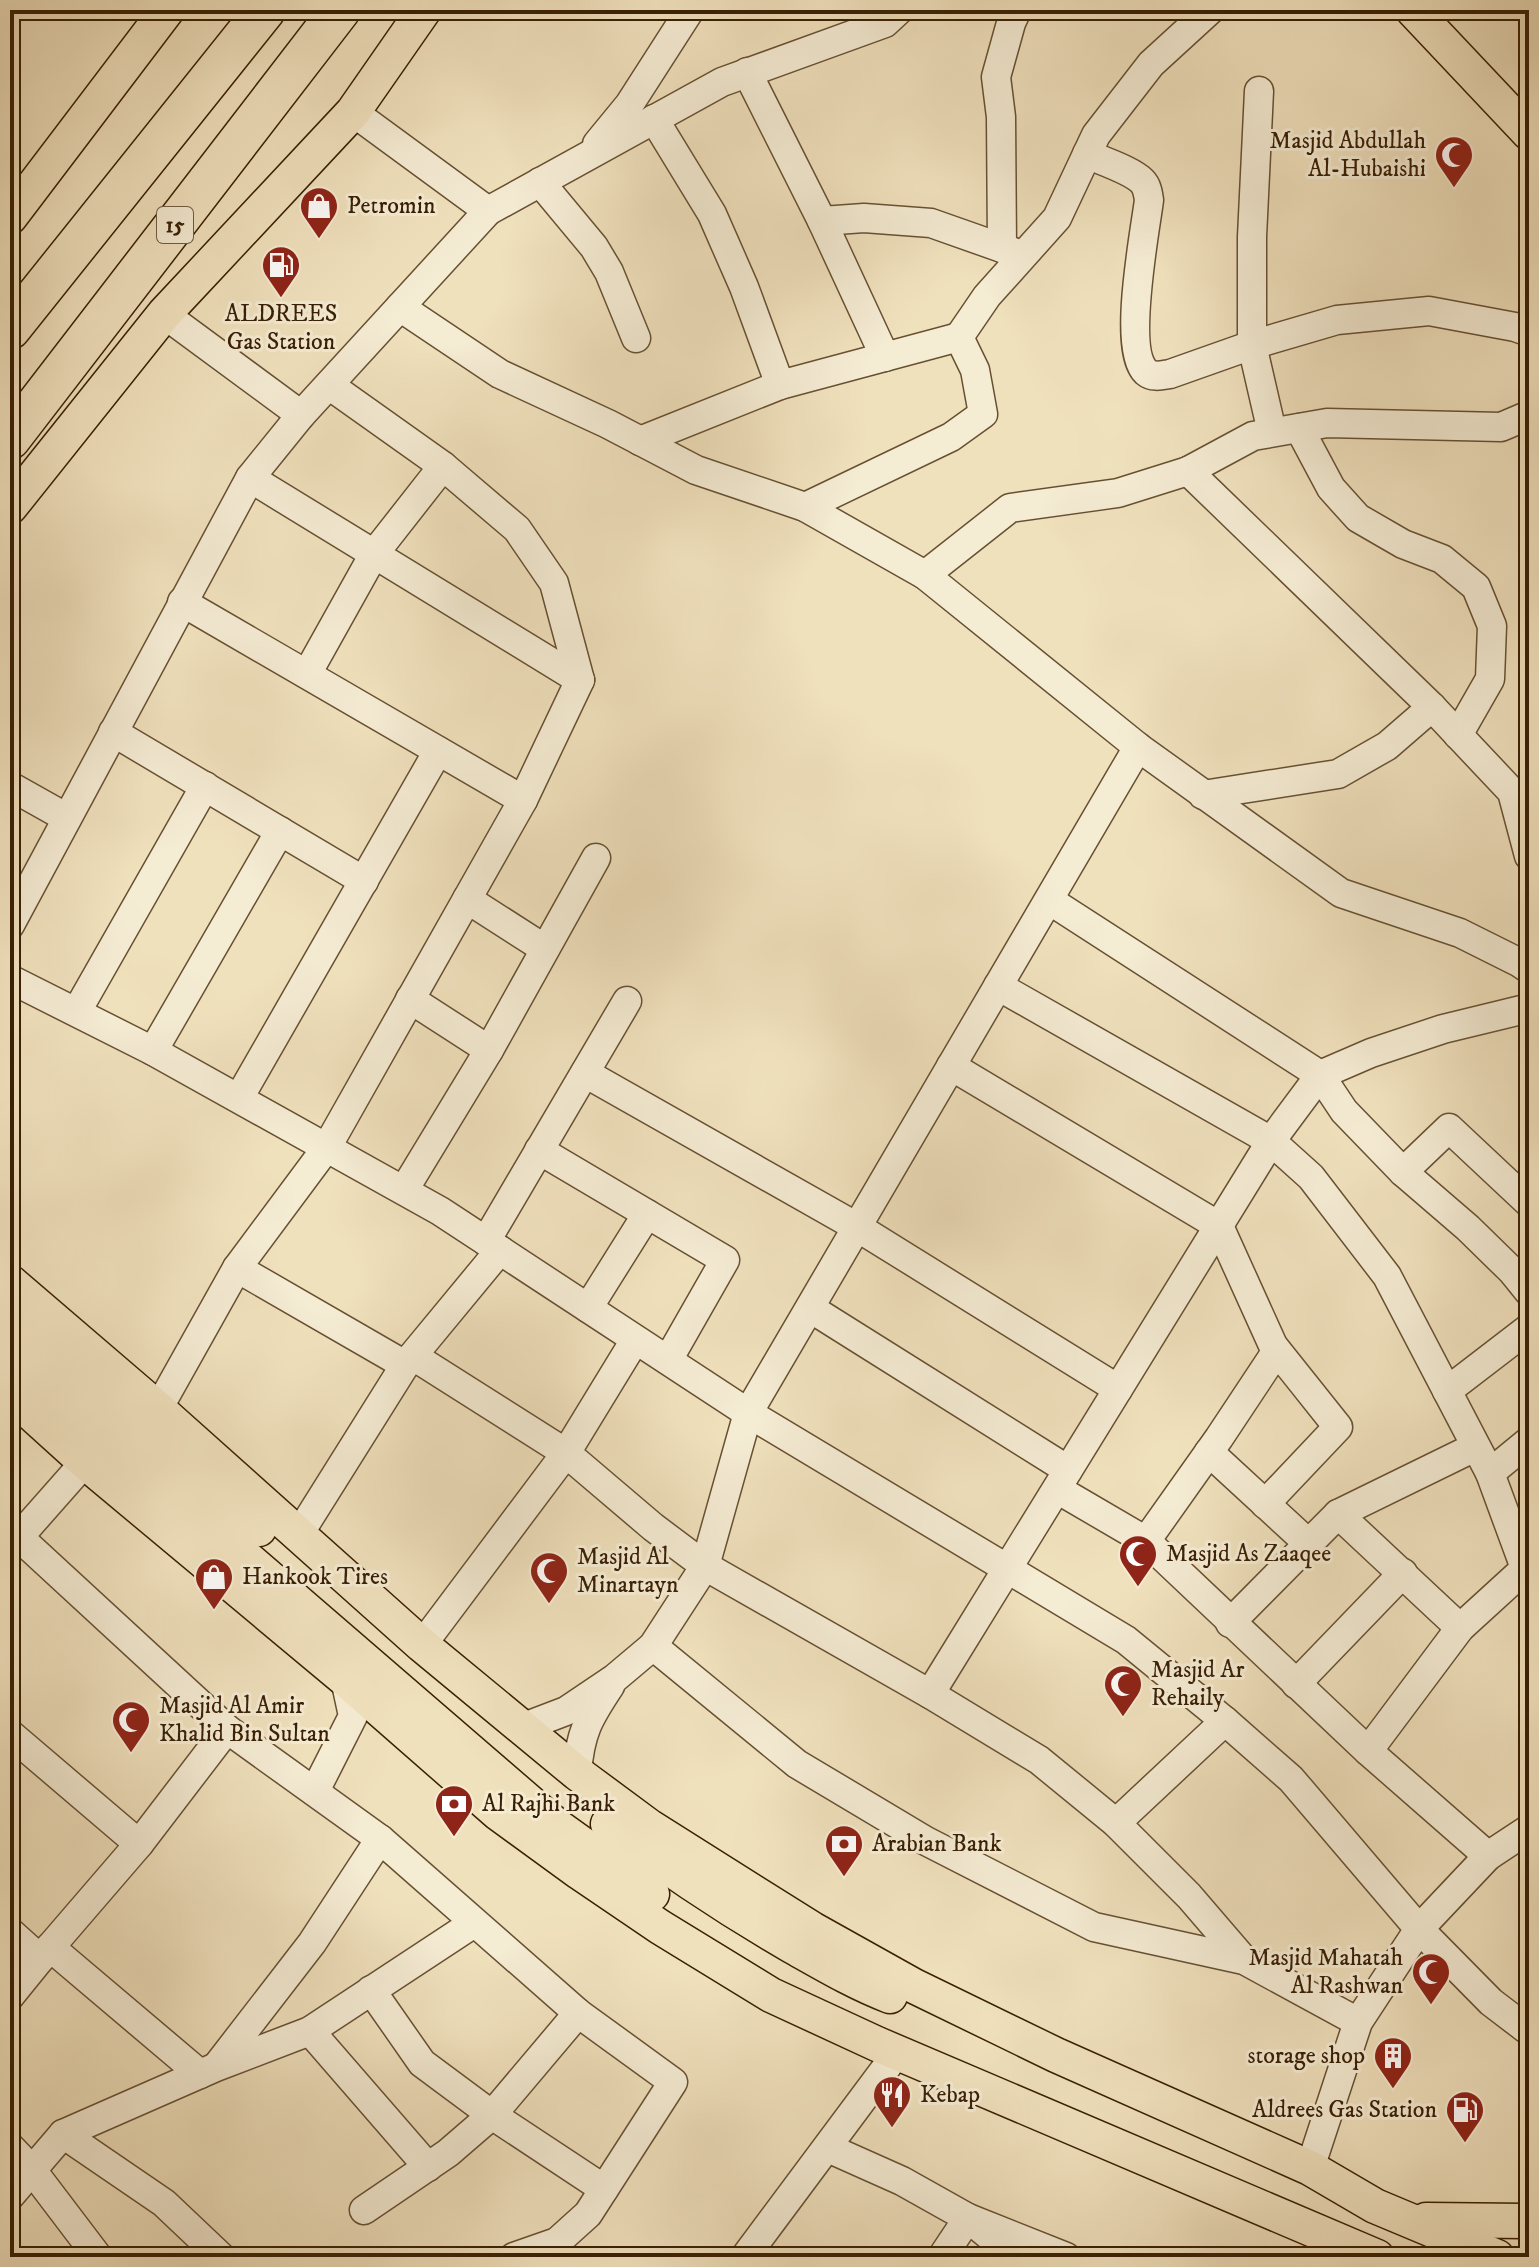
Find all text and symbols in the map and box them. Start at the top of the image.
place label: Masjid Abdullah Al-Hubaishi [1270,126,1426,184]
mosque icon: Masjid Abdullah Al-Hubaishi [1433,134,1475,189]
shop icon: Petromin [298,185,340,240]
place label: Petromin [347,191,436,221]
road number: 15 [157,207,193,243]
fuel station icon: ALDREES Gas Station [260,244,302,299]
place label: ALDREES Gas Station [225,299,337,357]
mosque icon: Masjid As Zaaqee [1117,1533,1159,1588]
place label: Masjid As Zaaqee [1166,1539,1331,1569]
place label: Masjid Al Minartayn [577,1542,679,1600]
mosque icon: Masjid Al Minartayn [528,1550,570,1605]
shop icon: Hankook Tires [193,1556,235,1611]
place label: Hankook Tires [242,1562,388,1592]
place label: Masjid Ar Rehaily [1151,1655,1244,1713]
mosque icon: Masjid Ar Rehaily [1102,1663,1144,1718]
place label: Masjid Al Amir Khalid Bin Sultan [159,1691,330,1749]
mosque icon: Masjid Al Amir Khalid Bin Sultan [110,1699,152,1754]
bank icon: Al Rajhi Bank [433,1783,475,1838]
place label: Al Rajhi Bank [482,1789,615,1819]
bank icon: Arabian Bank [823,1823,865,1878]
place label: Arabian Bank [872,1829,1002,1859]
place label: Masjid Mahatah Al Rashwan [1248,1943,1403,2001]
mosque icon: Masjid Mahatah Al Rashwan [1410,1951,1452,2006]
building icon: storage shop [1372,2035,1414,2090]
place label: storage shop [1248,2041,1365,2071]
restaurant icon: Kebap [871,2074,913,2129]
place label: Kebap [920,2080,980,2110]
fuel station icon: Aldrees Gas Station [1444,2089,1486,2144]
place label: Aldrees Gas Station [1252,2095,1437,2125]

